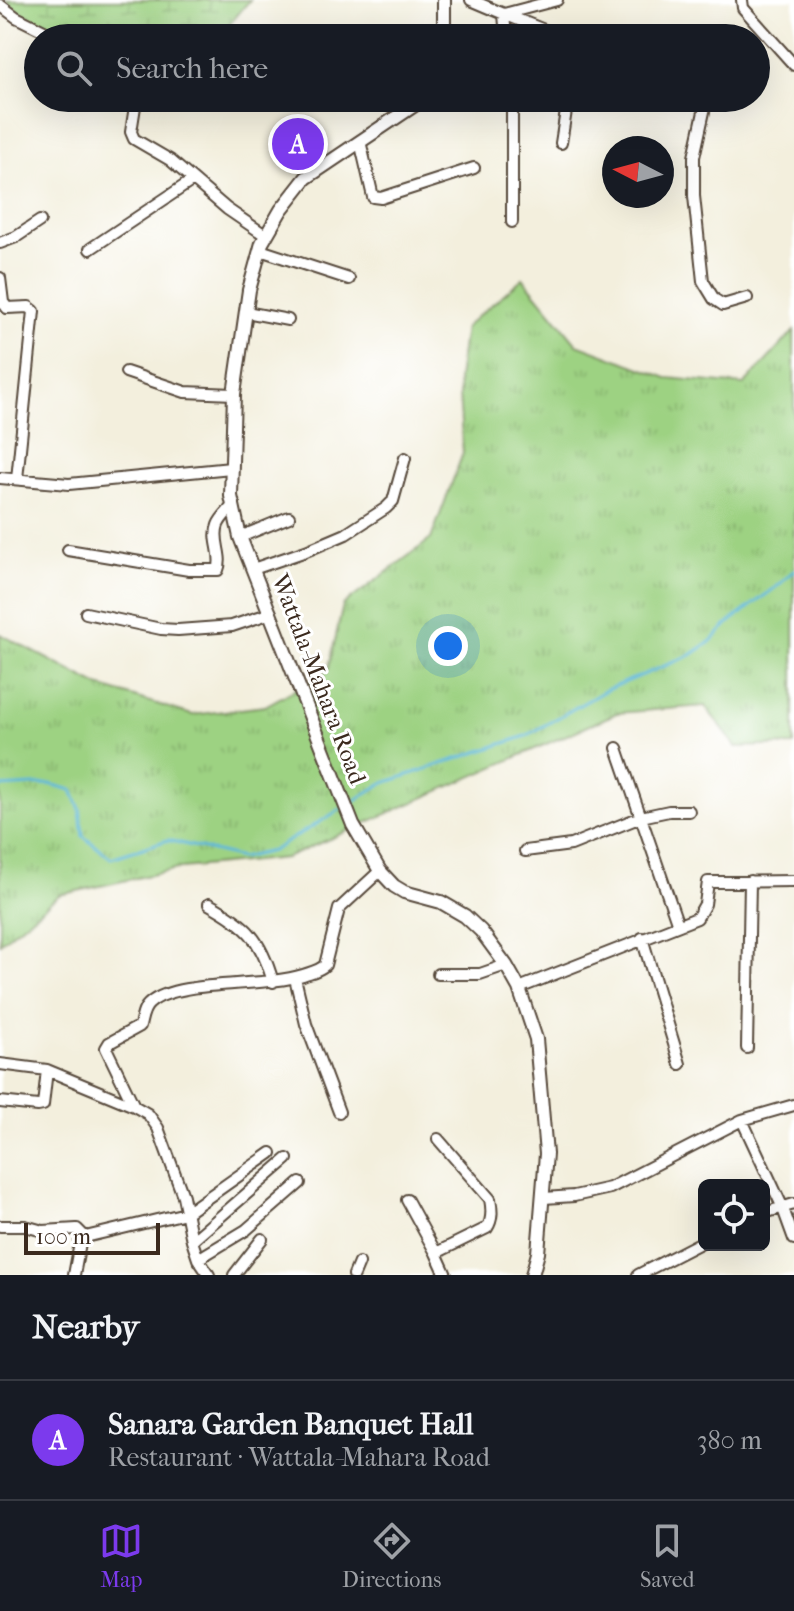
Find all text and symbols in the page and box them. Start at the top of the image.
search box [24,24,770,112]
icon: search [52,46,96,90]
text: Search here [116,51,268,86]
pin: A [272,114,324,174]
north arrow [602,136,674,208]
street label: Wattala-Mahara Road [266,569,372,789]
your location [428,626,468,666]
map controls [698,1179,770,1251]
button: locate [698,1179,770,1251]
scale bar [24,1219,160,1255]
text: 100 m [36,1224,91,1250]
text: Nearby [32,1307,139,1347]
text: Sanara Garden Banquet Hall [108,1407,473,1442]
text: A [50,1425,66,1456]
text: 380 m [697,1425,762,1456]
text: Restaurant · Wattala-Mahara Road [108,1442,490,1473]
tab: Map [99,1519,143,1593]
tab: Directions [342,1519,441,1593]
tab: Saved [640,1519,695,1593]

